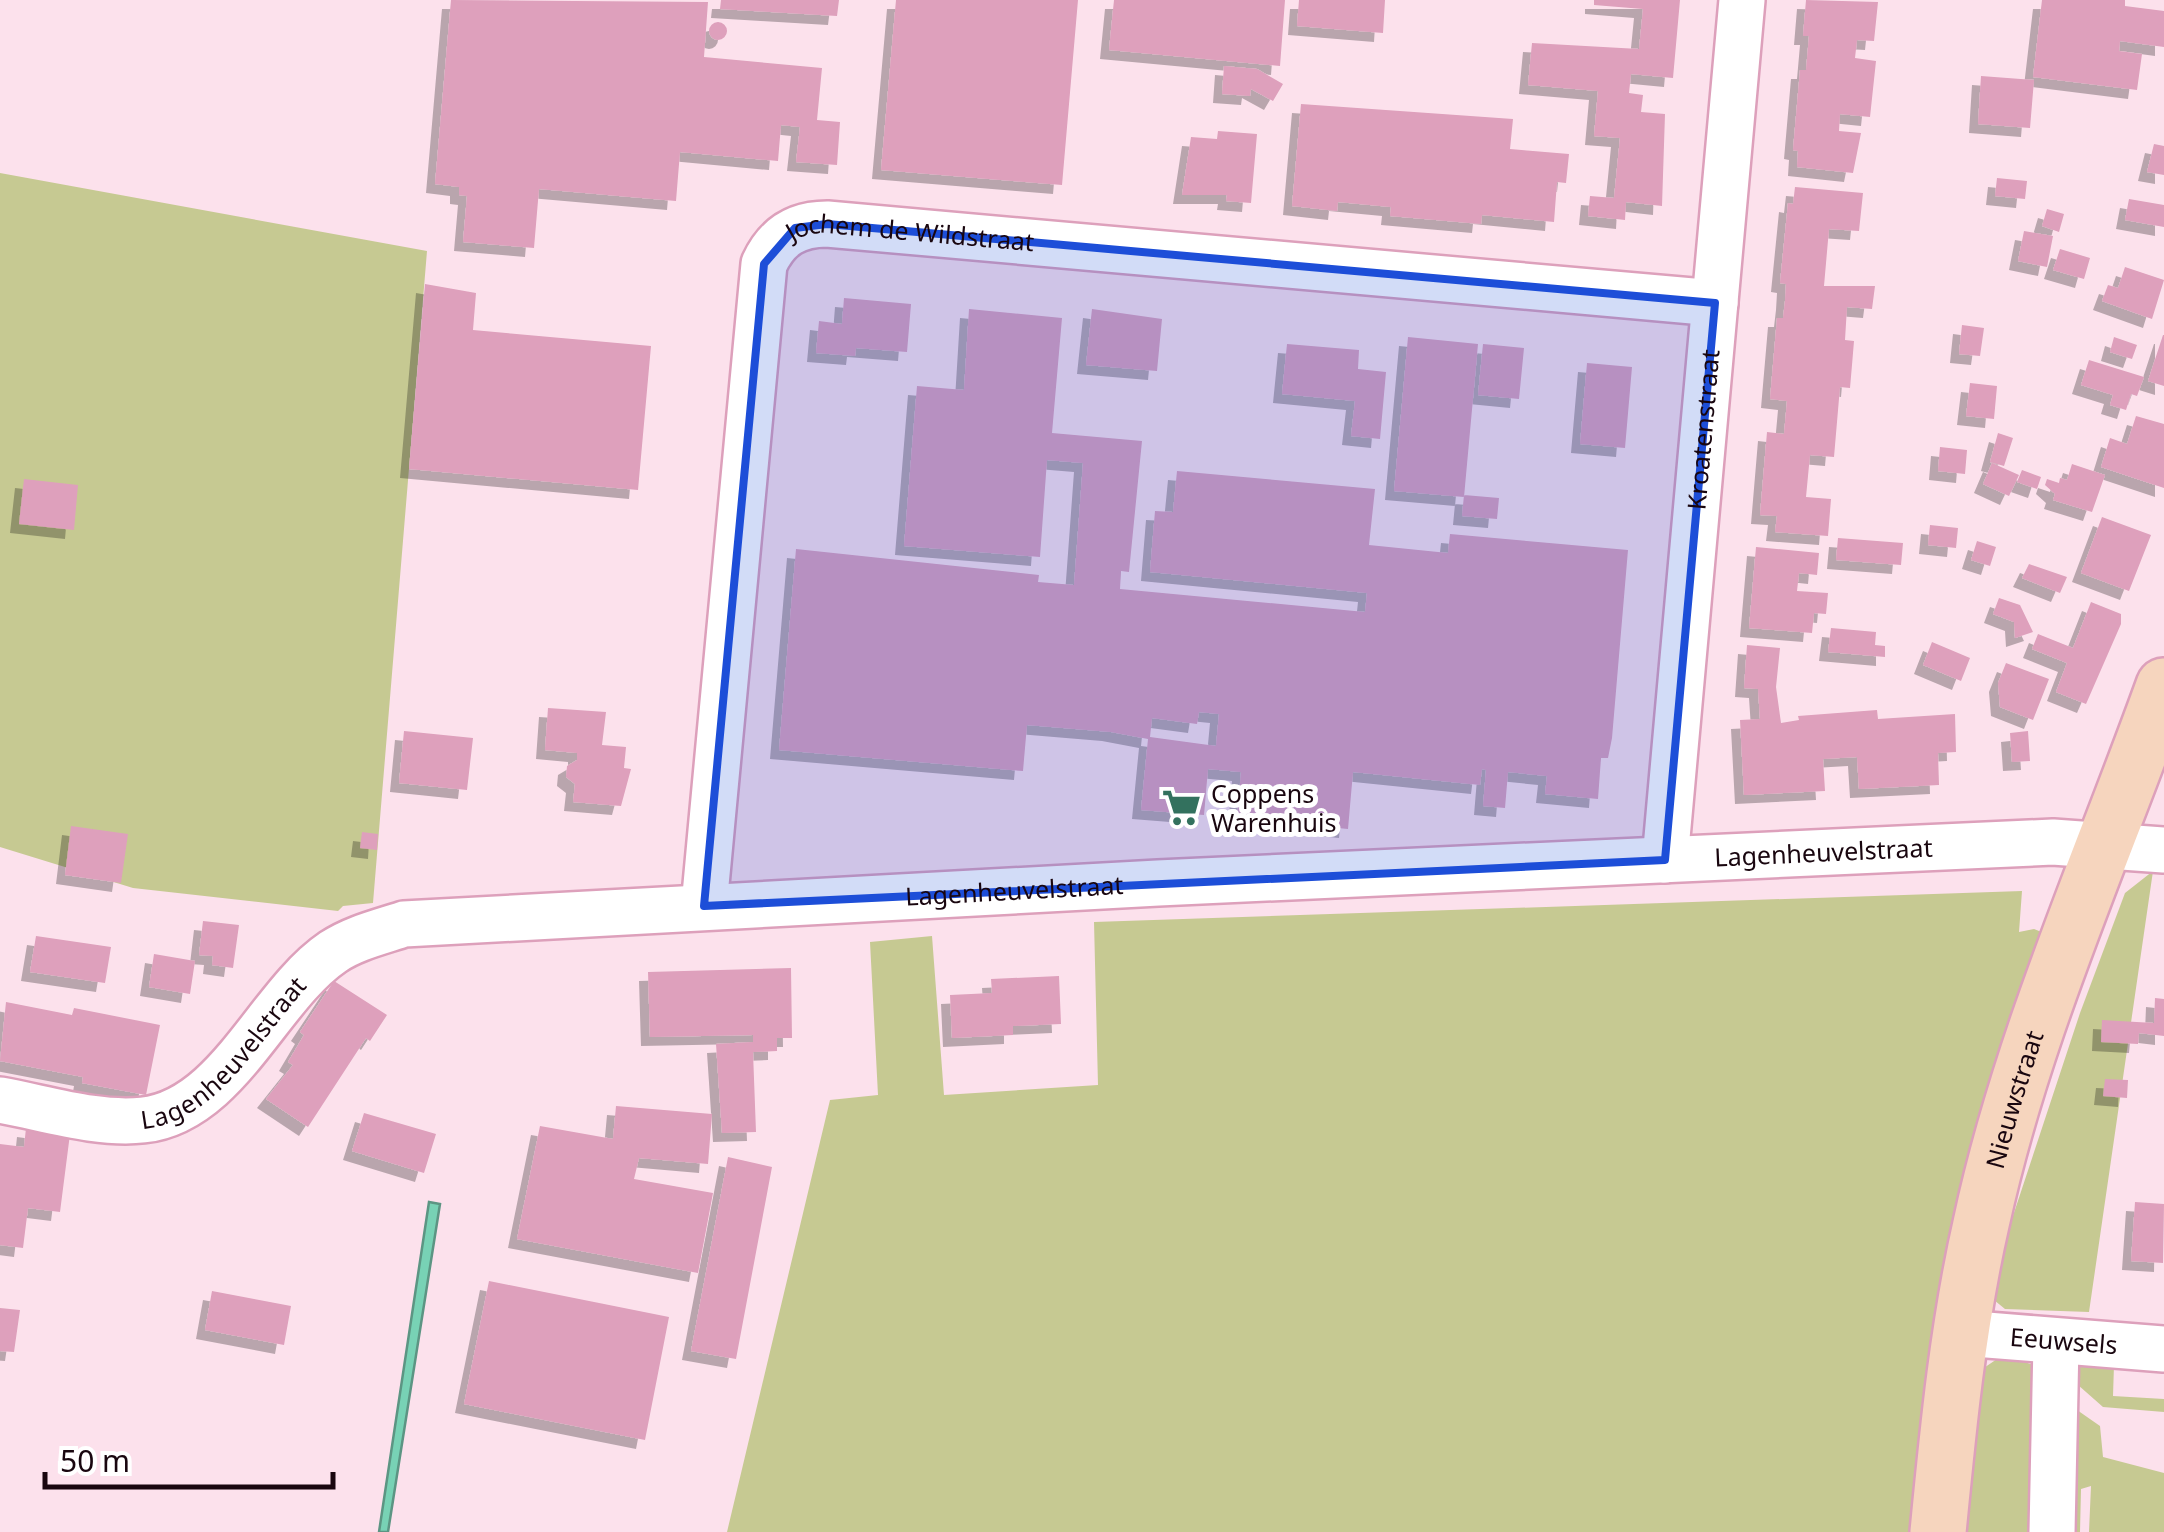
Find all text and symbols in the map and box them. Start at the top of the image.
street label: Jochem de Wildstraat [777,205,1036,258]
street label: Kroatenstraat [1678,348,1727,511]
place label: Coppens Warenhuis [1211,776,1336,839]
supermarket icon: Coppens Warenhuis [1160,787,1202,829]
street label: Lagenheuvelstraat [1714,830,1933,873]
street label: Lagenheuvelstraat [904,867,1124,913]
street label: Lagenheuvelstraat [138,968,313,1136]
street label: Nieuwstraat [1977,1026,2050,1172]
street label: Eeuwsels [2009,1319,2119,1361]
scale bar [45,1427,332,1489]
text: 50 m [60,1440,130,1481]

